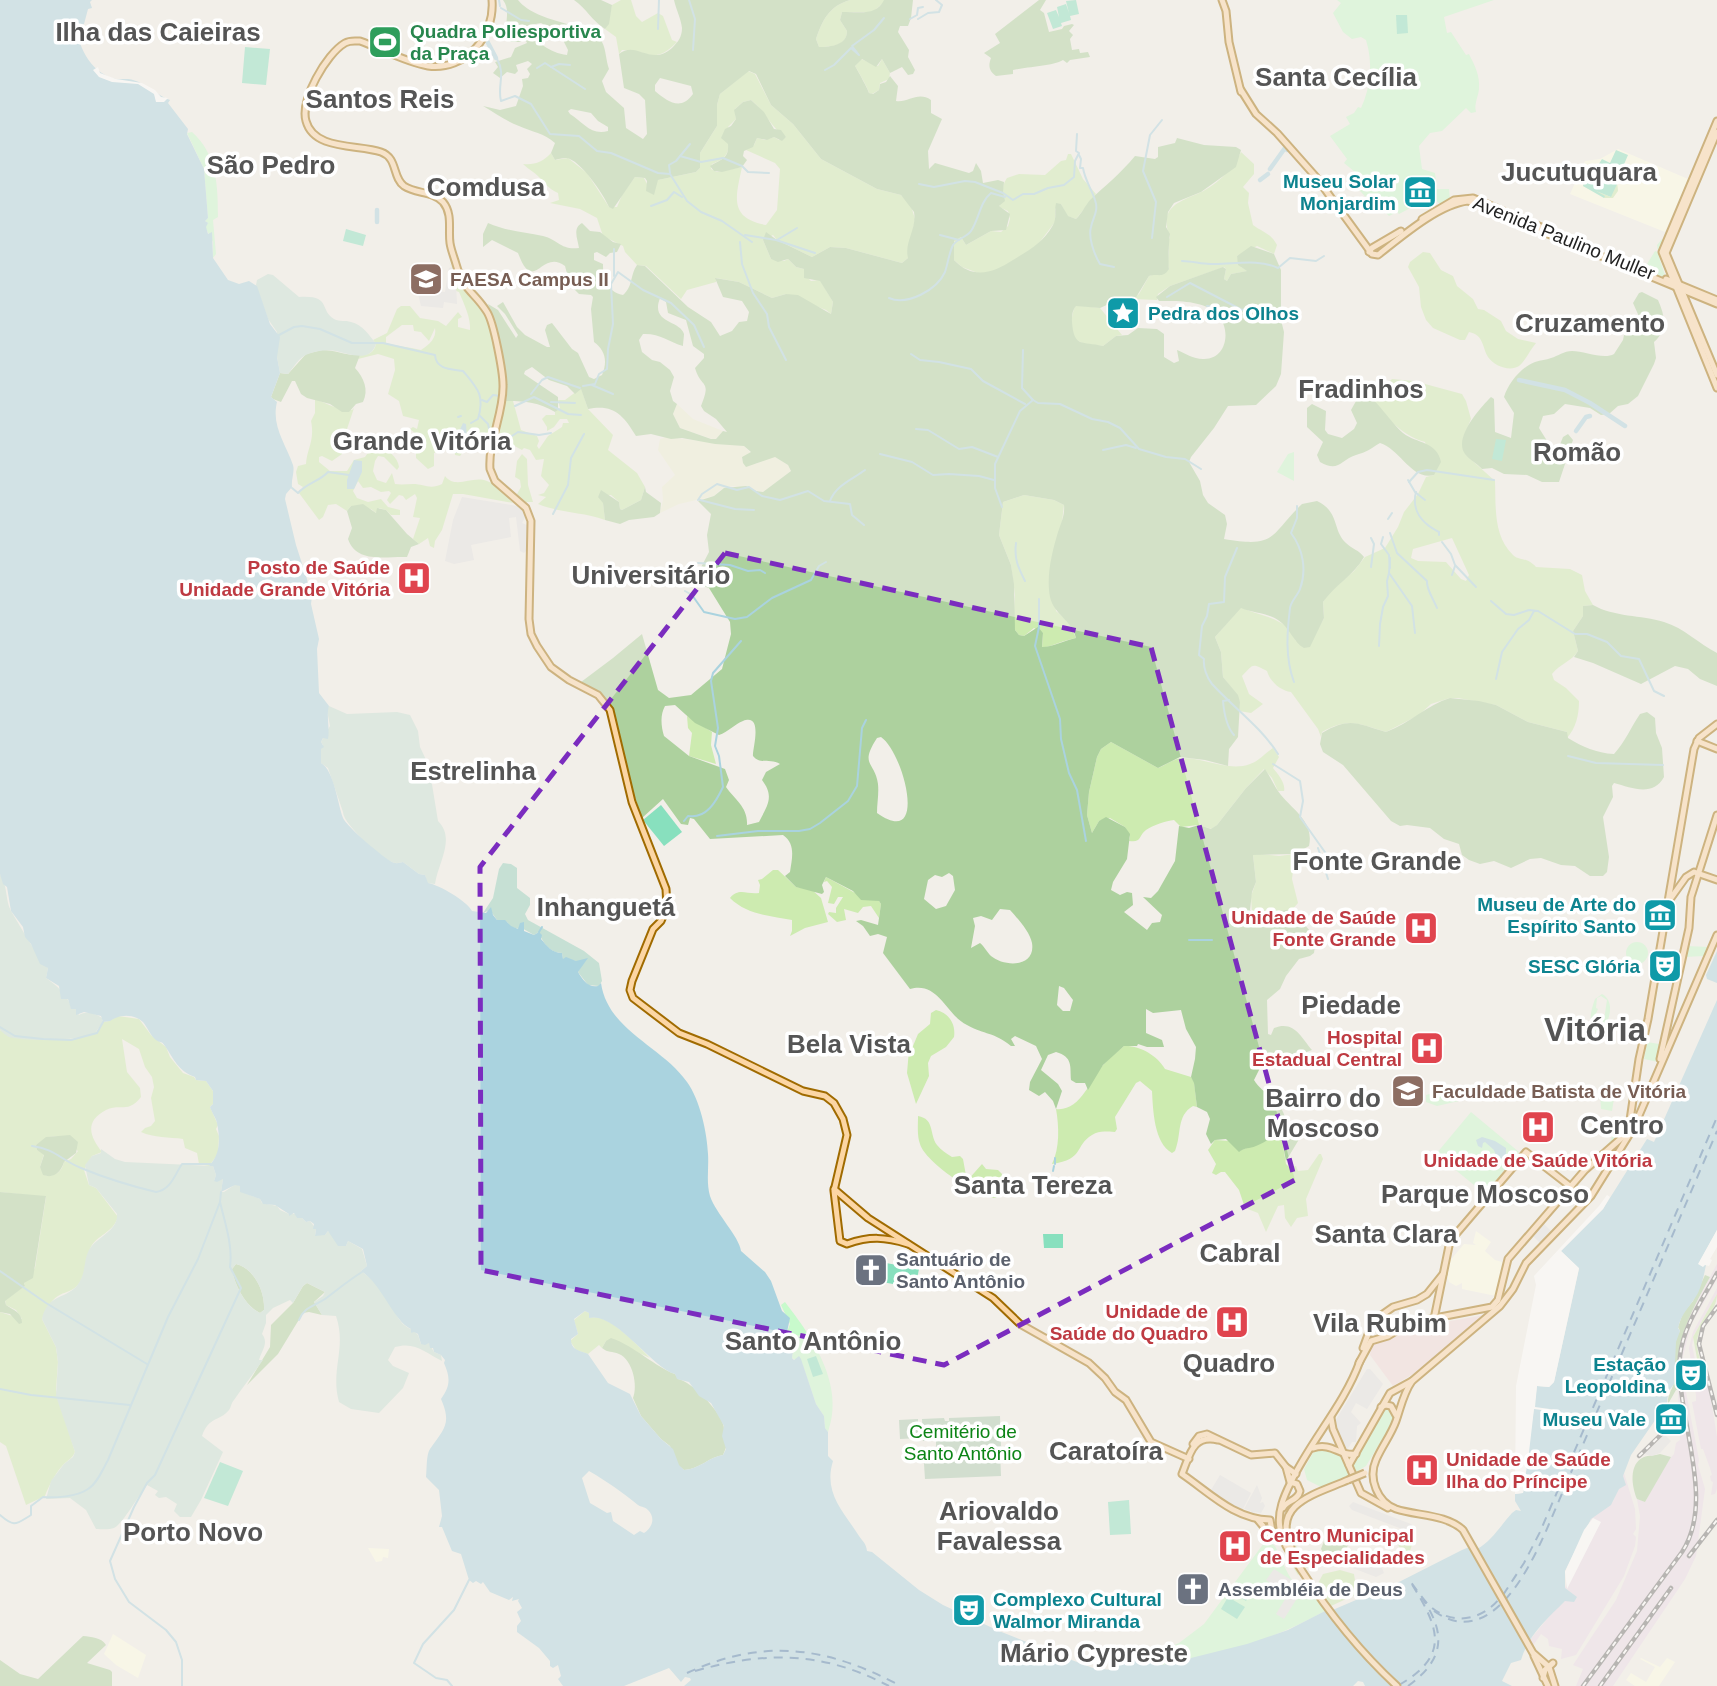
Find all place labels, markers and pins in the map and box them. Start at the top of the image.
place label: Quadra Poliesportiva da Praça [410,21,602,64]
sports icon: Quadra Poliesportiva da Praça [366,23,404,61]
place label: Museu Solar Monjardim [1283,171,1397,214]
museum icon: Museu Solar Monjardim [1401,173,1439,211]
school or university icon: FAESA Campus II [407,260,445,298]
place label: FAESA Campus II [450,269,609,290]
place icon: Pedra dos Olhos [1104,294,1142,332]
place label: Pedra dos Olhos [1148,303,1299,324]
place label: Posto de Saúde Unidade Grande Vitória [179,557,390,600]
hospital icon: Posto de Saúde Unidade Grande Vitória [395,559,433,597]
place label: Museu de Arte do Espírito Santo [1477,894,1636,937]
museum icon: Museu de Arte do Espírito Santo [1641,896,1679,934]
place label: Unidade de Saúde Fonte Grande [1231,907,1396,950]
hospital icon: Unidade de Saúde Fonte Grande [1402,909,1440,947]
theatre icon: SESC Glória [1646,947,1684,985]
place label: SESC Glória [1528,956,1640,977]
place label: Hospital Estadual Central [1252,1027,1402,1070]
hospital icon: Hospital Estadual Central [1408,1029,1446,1067]
school or university icon: Faculdade Batista de Vitória [1389,1072,1427,1110]
place label: Faculdade Batista de Vitória [1432,1081,1687,1102]
hospital icon: Unidade de Saúde Vitória [1519,1108,1557,1146]
place label: Unidade de Saúde Vitória [1424,1150,1653,1171]
place label: Santuário de Santo Antônio [896,1249,1025,1292]
church icon: Santuário de Santo Antônio [852,1251,890,1289]
place label: Unidade de Saúde do Quadro [1050,1301,1208,1344]
hospital icon: Unidade de Saúde do Quadro [1213,1303,1251,1341]
place label: Estação Leopoldina [1565,1354,1666,1397]
theatre icon: Estação Leopoldina [1672,1356,1710,1394]
museum icon: Museu Vale [1652,1400,1690,1438]
place label: Museu Vale [1543,1409,1646,1430]
place label: Unidade de Saúde Ilha do Príncipe [1446,1449,1611,1492]
hospital icon: Unidade de Saúde Ilha do Príncipe [1403,1451,1441,1489]
place label: Centro Municipal de Especialidades [1260,1525,1425,1568]
hospital icon: Centro Municipal de Especialidades [1216,1527,1254,1565]
church icon: Assembléia de Deus [1174,1570,1212,1608]
place label: Assembléia de Deus [1218,1579,1403,1600]
place label: Complexo Cultural Walmor Miranda [993,1589,1162,1632]
theatre icon: Complexo Cultural Walmor Miranda [950,1591,988,1629]

